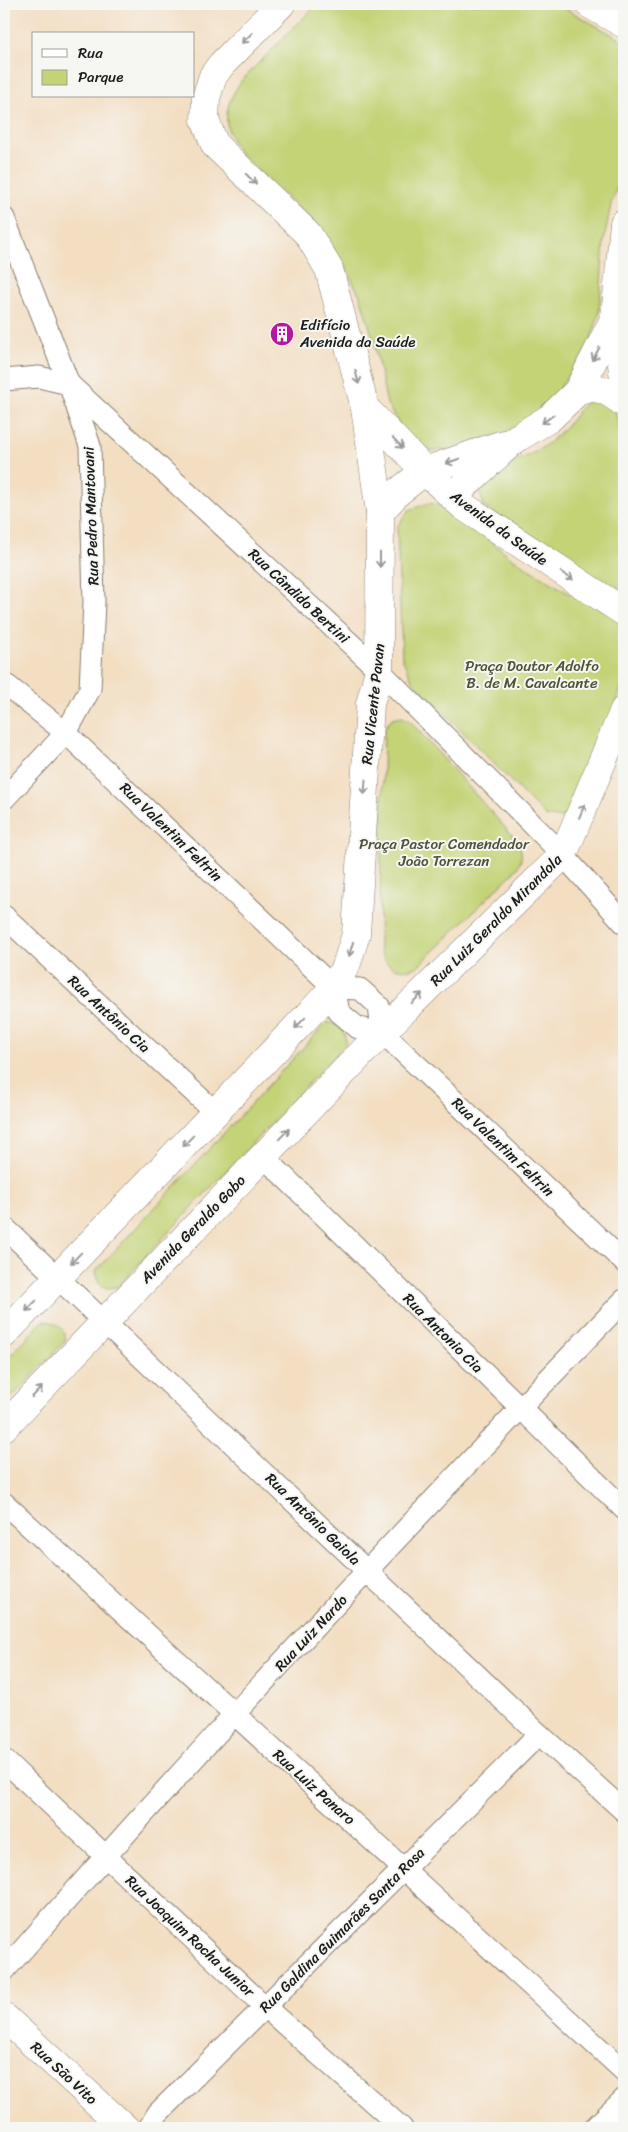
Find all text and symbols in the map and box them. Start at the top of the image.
legend [32,32,195,98]
one-way arrow [240,32,253,44]
text: Rua [78,40,103,66]
text: Parque [78,64,123,90]
one-way arrow [244,173,257,185]
place label: Edifício Avenida da Saúde [299,312,416,355]
building icon: Edifício Avenida da Saúde [269,321,295,347]
one-way arrow [591,346,601,361]
one-way arrow [353,369,362,385]
one-way arrow [541,414,555,424]
one-way arrow [392,437,404,449]
street label: Rua Pedro Mantovani [76,445,106,586]
one-way arrow [446,457,461,466]
street label: Avenida da Saúde [444,483,553,572]
street label: Rua Cândido Bertini [242,542,357,651]
one-way arrow [375,552,385,568]
one-way arrow [559,571,573,581]
street label: Rua Vicente Pavan [354,642,392,766]
park label: Praça Doutor Adolfo B. de M. Cavalcante [465,653,599,696]
street label: Rua Valentim Feltrin [113,776,229,888]
one-way arrow [360,779,370,795]
one-way arrow [577,804,587,819]
park label: Praça Pastor Comendador João Torrezan [359,831,530,874]
street label: Rua Luiz Geraldo Mirandola [424,847,569,992]
one-way arrow [346,940,356,956]
street label: Rua Antônio Cia [62,969,157,1060]
one-way arrow [410,992,423,1004]
one-way arrow [294,1017,306,1029]
street label: Rua Valentim Feltrin [445,1091,561,1203]
one-way arrow [278,1128,290,1140]
one-way arrow [182,1134,194,1147]
street label: Avenida Geraldo Gobo [133,1168,252,1290]
one-way arrow [70,1252,82,1265]
street label: Rua Antonio Cia [397,1287,490,1380]
one-way arrow [25,1299,37,1311]
one-way arrow [31,1386,43,1398]
street label: Rua Antônio Gaiola [259,1466,367,1572]
street label: Rua Luiz Nardo [268,1588,354,1678]
street label: Rua Luiz Panaro [267,1742,362,1832]
street label: Rua Galdina Guimarães Santa Rosa [253,1841,431,2019]
street label: Rua Joaquim Rocha Junior [119,1869,262,2004]
street label: Rua São Vito [24,2035,104,2111]

